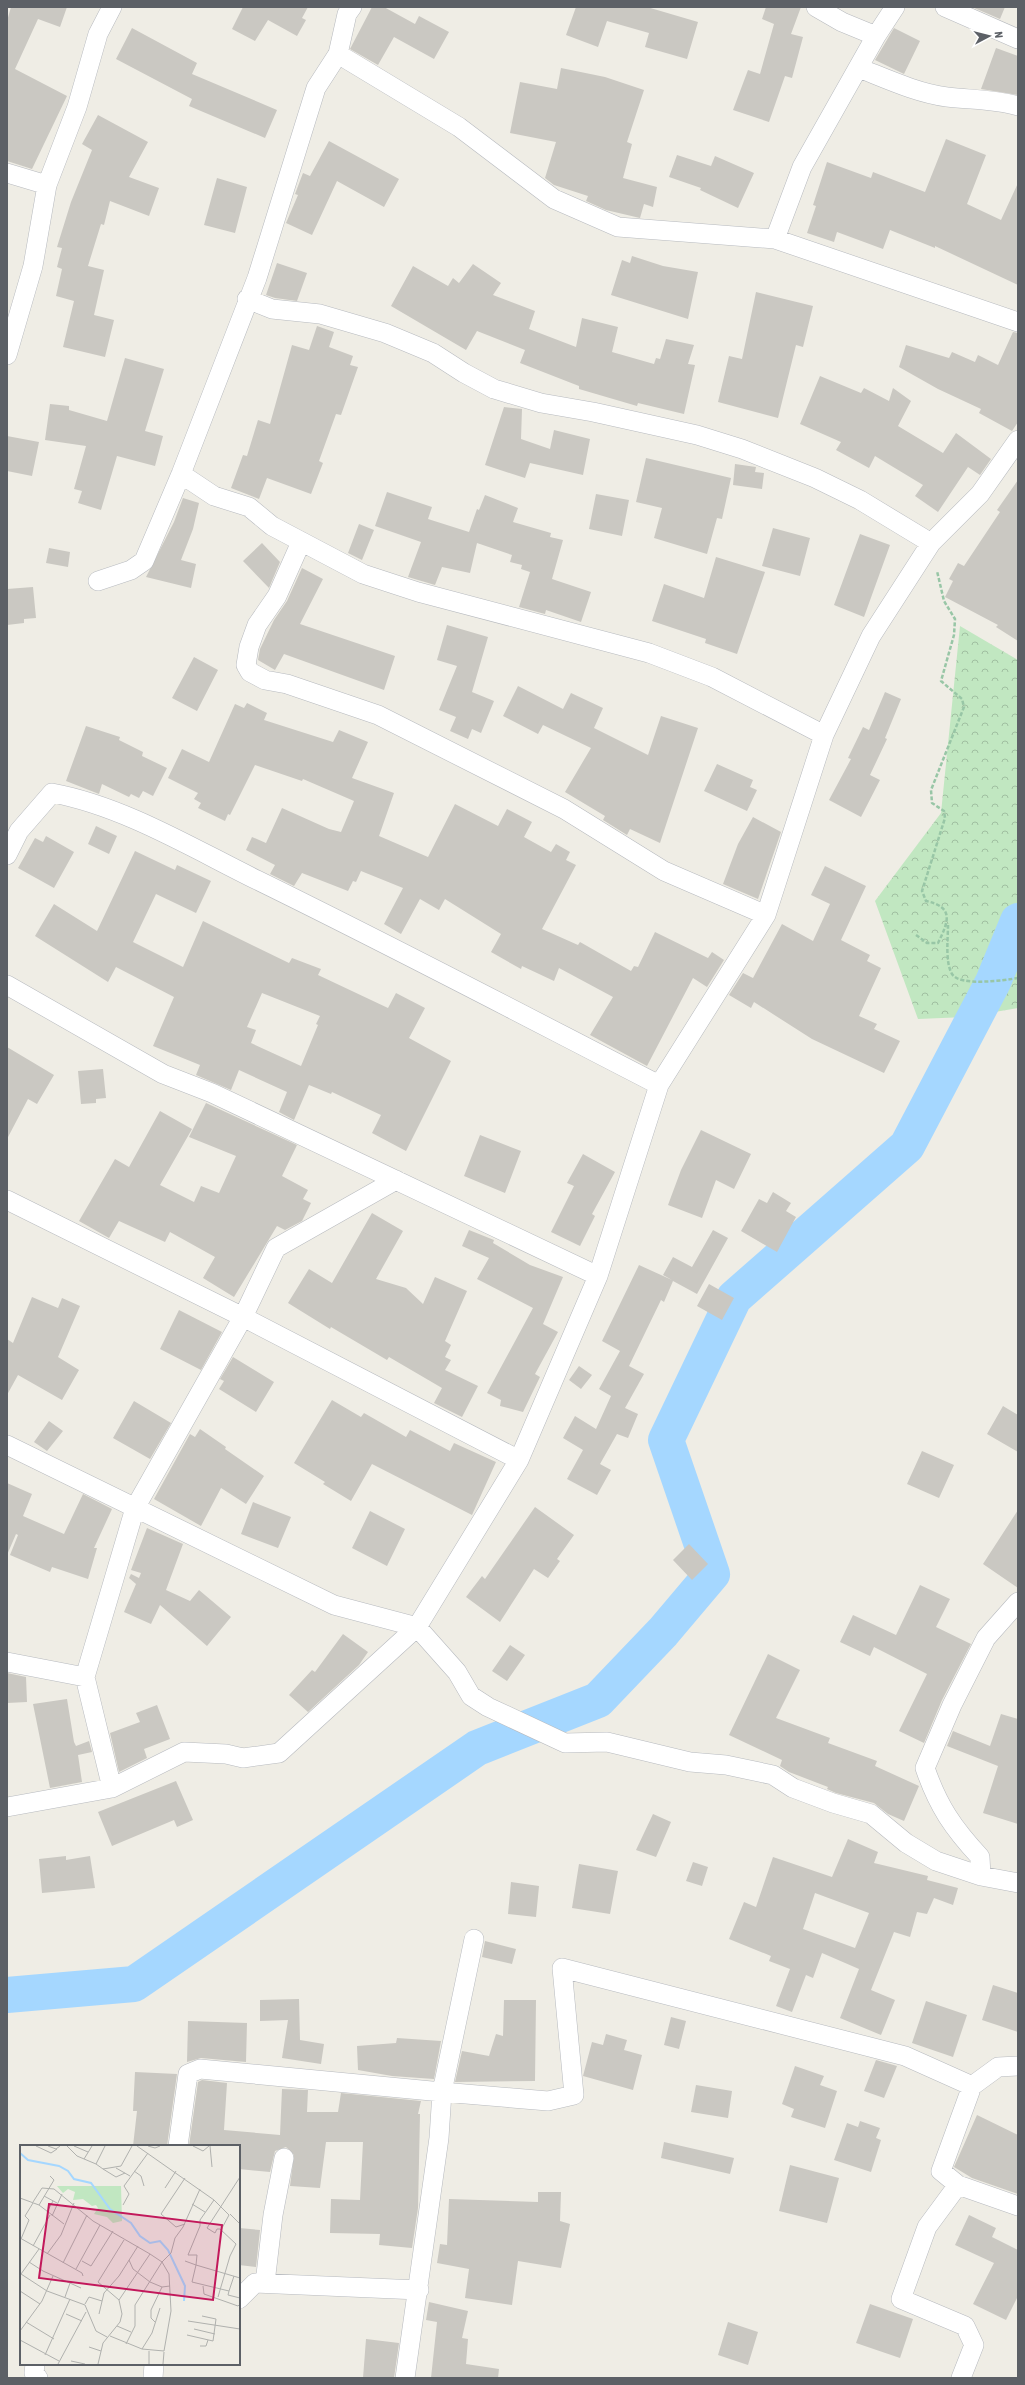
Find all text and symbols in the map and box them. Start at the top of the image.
north arrow [969,16,1009,56]
text: N [993,31,1005,39]
inset map [20,2145,240,2365]

